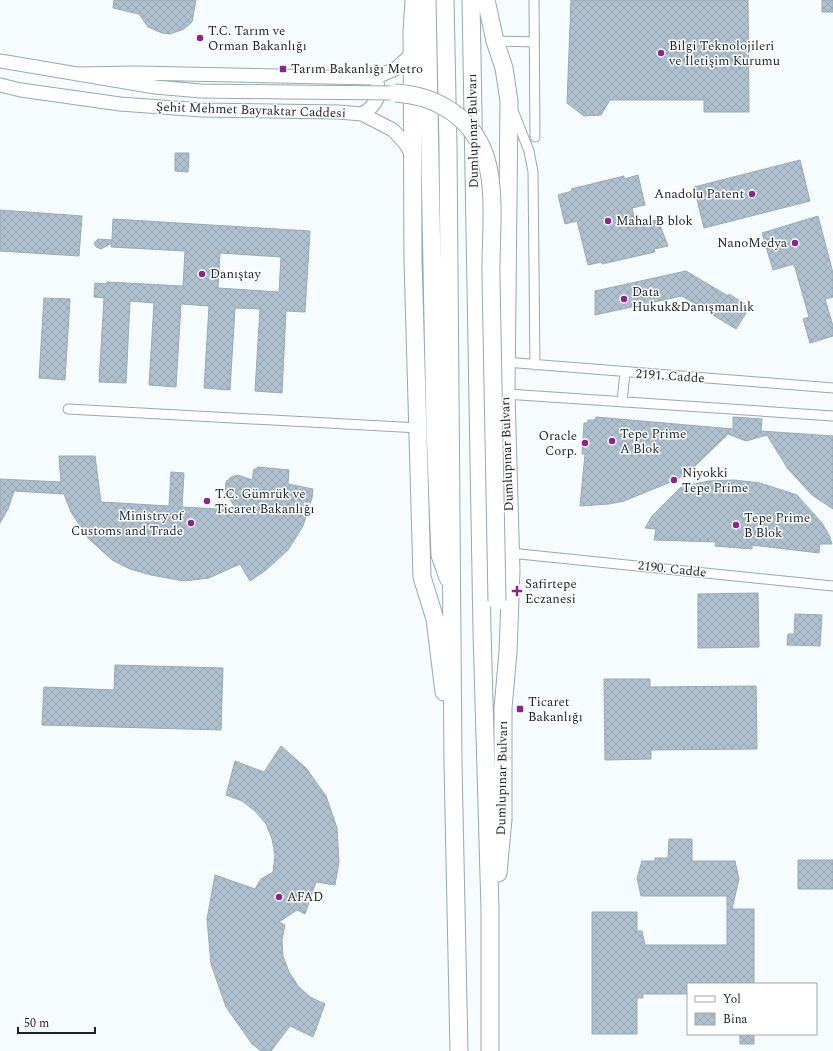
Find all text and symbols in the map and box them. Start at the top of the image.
place label: T.C. Tarım ve Orman Bakanlığı [208,21,307,56]
marker: T.C. Tarım ve Orman Bakanlığı [195,33,205,43]
place label: Bilgi Teknolojileri ve İletişim Kurumu [668,36,780,71]
marker: Bilgi Teknolojileri ve İletişim Kurumu [656,48,666,58]
place label: Tarım Bakanlığı Metro [291,59,423,79]
marker: Tarım Bakanlığı Metro [278,64,288,74]
street label: Dumlupınar Bulvarı [462,73,484,189]
street label: Şehit Mehmet Bayraktar Caddesi [156,97,346,123]
place label: Anadolu Patent [654,184,744,204]
marker: Anadolu Patent [747,189,757,199]
place label: Mahal B blok [616,211,693,231]
marker: Mahal B blok [603,216,613,226]
place label: NanoMedya [717,233,788,253]
marker: NanoMedya [790,238,800,248]
place label: Danıştay [210,264,261,284]
marker: Danıştay [197,269,207,279]
place label: Data Hukuk&Danışmanlık [632,282,754,317]
marker: Data Hukuk&Danışmanlık [619,294,629,304]
street label: 2191. Cadde [635,364,705,388]
street label: Dumlupınar Bulvarı [495,396,519,512]
place label: Tepe Prime A Blok [620,424,686,459]
place label: Oracle Corp. [539,426,577,461]
marker: Tepe Prime A Blok [607,436,617,446]
marker: Oracle Corp. [580,438,590,448]
place label: Niyokki Tepe Prime [682,463,748,498]
marker: Niyokki Tepe Prime [669,475,679,485]
place label: T.C. Gümrük ve Ticaret Bakanlığı [215,484,315,519]
marker: T.C. Gümrük ve Ticaret Bakanlığı [202,496,212,506]
place label: Ministry of Customs and Trade [71,506,185,541]
place label: Tepe Prime B Blok [744,508,810,543]
marker: Ministry of Customs and Trade [186,518,196,528]
marker: Tepe Prime B Blok [731,520,741,530]
street label: 2190. Cadde [637,555,707,583]
place label: Safirtepe Eczanesi [525,574,577,609]
marker: Safirtepe Eczanesi [512,586,522,596]
place label: Ticaret Bakanlığı [528,692,583,727]
marker: Ticaret Bakanlığı [515,704,525,714]
street label: Dumlupınar Bulvarı [491,720,513,836]
place label: AFAD [287,887,323,907]
marker: AFAD [274,892,284,902]
legend [687,983,817,1035]
text: Yol [723,990,741,1009]
scale bar [18,1009,95,1035]
text: Bina [723,1010,748,1029]
text: 50 m [24,1014,49,1033]

